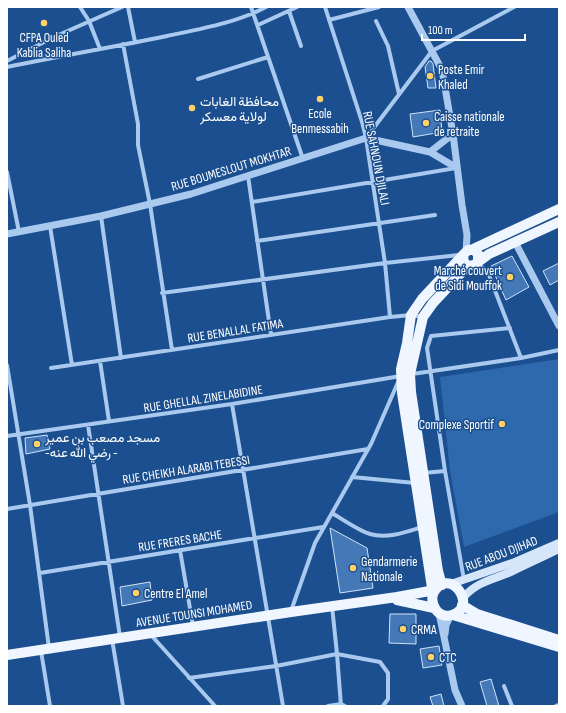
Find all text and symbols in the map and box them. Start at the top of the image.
scale bar [422,16,525,42]
marker: CFPA Ouled Kablia Saliha [39,18,49,28]
text: 100 m [428,23,453,38]
place label: CFPA Ouled Kablia Saliha [17,30,71,61]
place label: Poste Emir Khaled [438,62,485,93]
marker: Poste Emir Khaled [425,71,435,81]
place label: محافظة الغابات لولاية معسكر [199,94,279,125]
marker: Ecole Benmessabih [315,94,325,104]
marker: محافظة الغابات لولاية معسكر [187,103,197,113]
place label: Ecole Benmessabih [291,106,349,137]
place label: Caisse nationale de retraite [434,109,505,140]
street label: RUE SAHNOUN DJILALI [359,110,393,207]
marker: Caisse nationale de retraite [421,118,431,128]
street label: RUE BOUMESLOUT MOKHTAR [169,143,293,195]
place label: Marché couvert de Sidi Mouffok [434,263,502,294]
marker: Marché couvert de Sidi Mouffok [505,272,515,282]
street label: RUE BENALLAL FATIMA [186,315,284,346]
street label: RUE GHELLAL ZINELABIDINE [142,382,264,416]
place label: Complexe Sportif [419,417,494,433]
marker: Complexe Sportif [497,419,507,429]
place label: مسجد مصعب بن عمير -رضي الله عنه - [44,430,160,463]
marker: مسجد مصعب بن عمير -رضي الله عنه - [32,439,42,449]
street label: RUE CHEIKH ALARABI TEBESSI [121,452,251,488]
street label: RUE FRERES BACHE [137,526,223,556]
street label: RUE ABOU DJIHAD [463,533,540,575]
place label: Gendarmerie Nationale [361,554,417,585]
marker: Gendarmerie Nationale [348,563,358,573]
place label: Centre El Amel [144,586,208,602]
marker: Centre El Amel [131,588,141,598]
street label: AVENUE TOUNSI MOHAMED [134,597,253,631]
place label: CRMA [411,622,437,638]
marker: CRMA [398,624,408,634]
place label: CTC [439,650,457,666]
marker: CTC [426,652,436,662]

